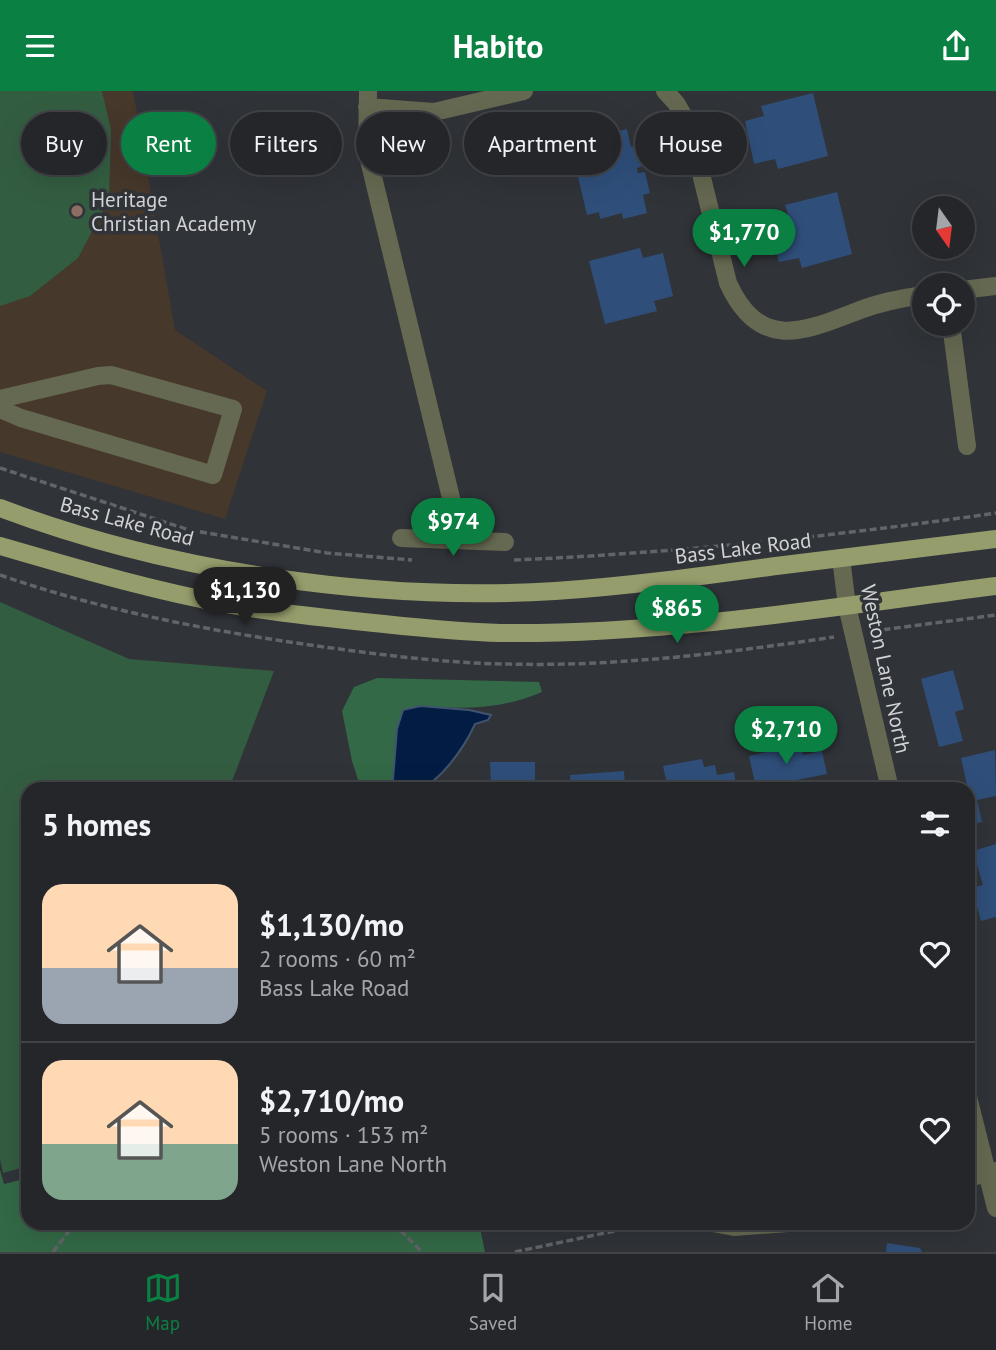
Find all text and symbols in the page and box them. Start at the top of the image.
text: Habito [453,25,543,67]
icon: menu [21,27,59,65]
icon: share [937,27,975,65]
chip: Buy [21,112,107,175]
chip: Rent [121,112,216,175]
chip: Filters [230,112,342,175]
chip: New [356,112,450,175]
chip: Apartment [464,112,621,175]
chip: House [635,112,747,175]
place label: Heritage Christian Academy [91,186,257,237]
north arrow [912,196,975,259]
map controls [912,196,975,336]
marker: Heritage Christian Academy [69,203,85,219]
pin: $1,770 [687,209,801,269]
text: $1,770 [708,217,780,246]
button: locate [912,273,975,336]
street label: Bass Lake Road [57,490,197,552]
pin: $974 [412,498,494,558]
text: $974 [427,506,479,535]
street label: Bass Lake Road [673,526,813,570]
pin: $1,130 [188,567,302,627]
text: $1,130 [209,575,281,604]
street label: Weston Lane North [855,582,917,756]
pin: $865 [636,585,718,645]
text: $865 [651,593,703,622]
pin: $2,710 [729,707,843,766]
text: $2,710 [750,714,822,743]
text: 5 homes [42,805,151,844]
icon: filters [916,805,954,843]
text: $1,130/mo [259,905,404,944]
icon: home [98,912,182,996]
icon: heart [916,935,954,973]
text: 2 rooms · 60 m² [259,944,416,973]
text: Bass Lake Road [259,973,409,1002]
text: $2,710/mo [259,1081,404,1120]
icon: home [98,1088,182,1172]
icon: heart [916,1111,954,1149]
text: 5 rooms · 153 m² [259,1120,428,1149]
text: Weston Lane North [259,1149,447,1178]
tab: Map [144,1269,182,1335]
tab: Saved [469,1269,517,1335]
tab: Home [804,1269,852,1335]

